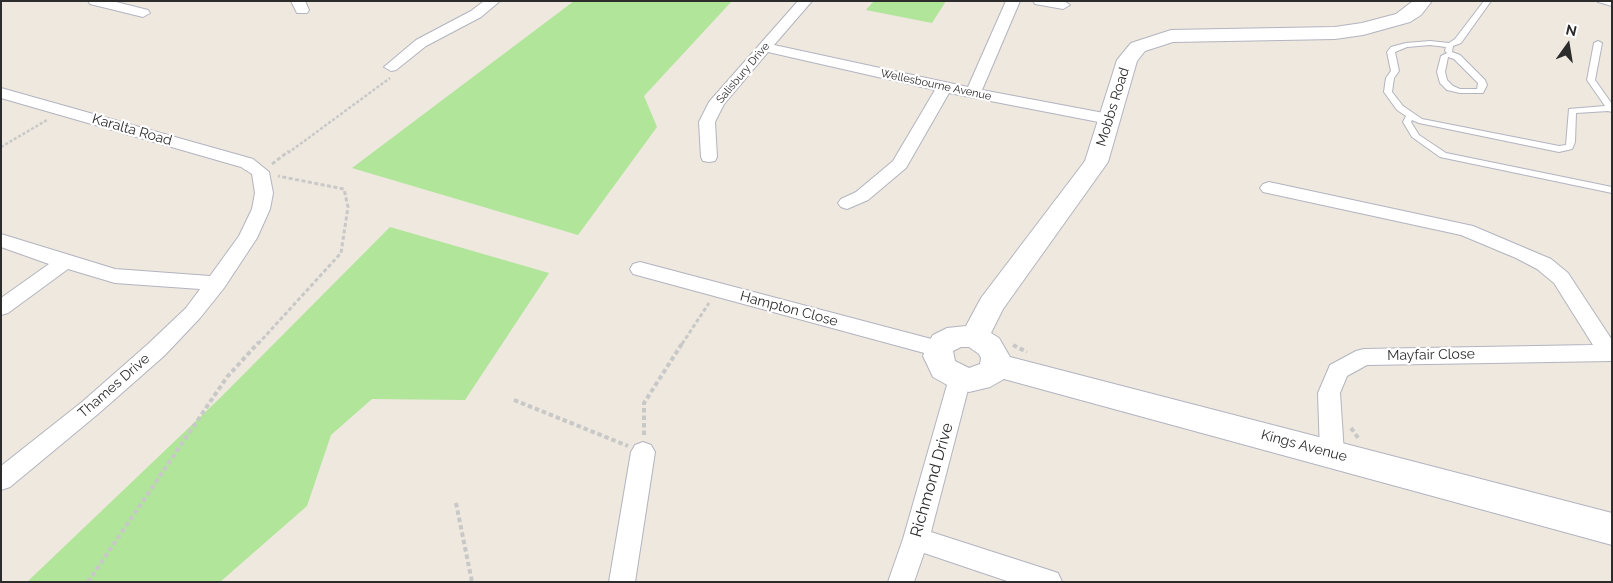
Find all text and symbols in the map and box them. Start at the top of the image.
north arrow [1543,20,1593,70]
text: N [1564,21,1578,39]
street label: Salisbury Drive [714,40,772,106]
street label: Mobbs Road [1093,65,1133,149]
street label: Wellesbourne Avenue [879,67,993,103]
street label: Karalta Road [90,111,174,149]
street label: Hampton Close [738,288,840,330]
street label: Mayfair Close [1387,346,1475,364]
street label: Thames Drive [75,350,153,422]
street label: Richmond Drive [907,421,957,539]
street label: Kings Avenue [1259,426,1349,466]

